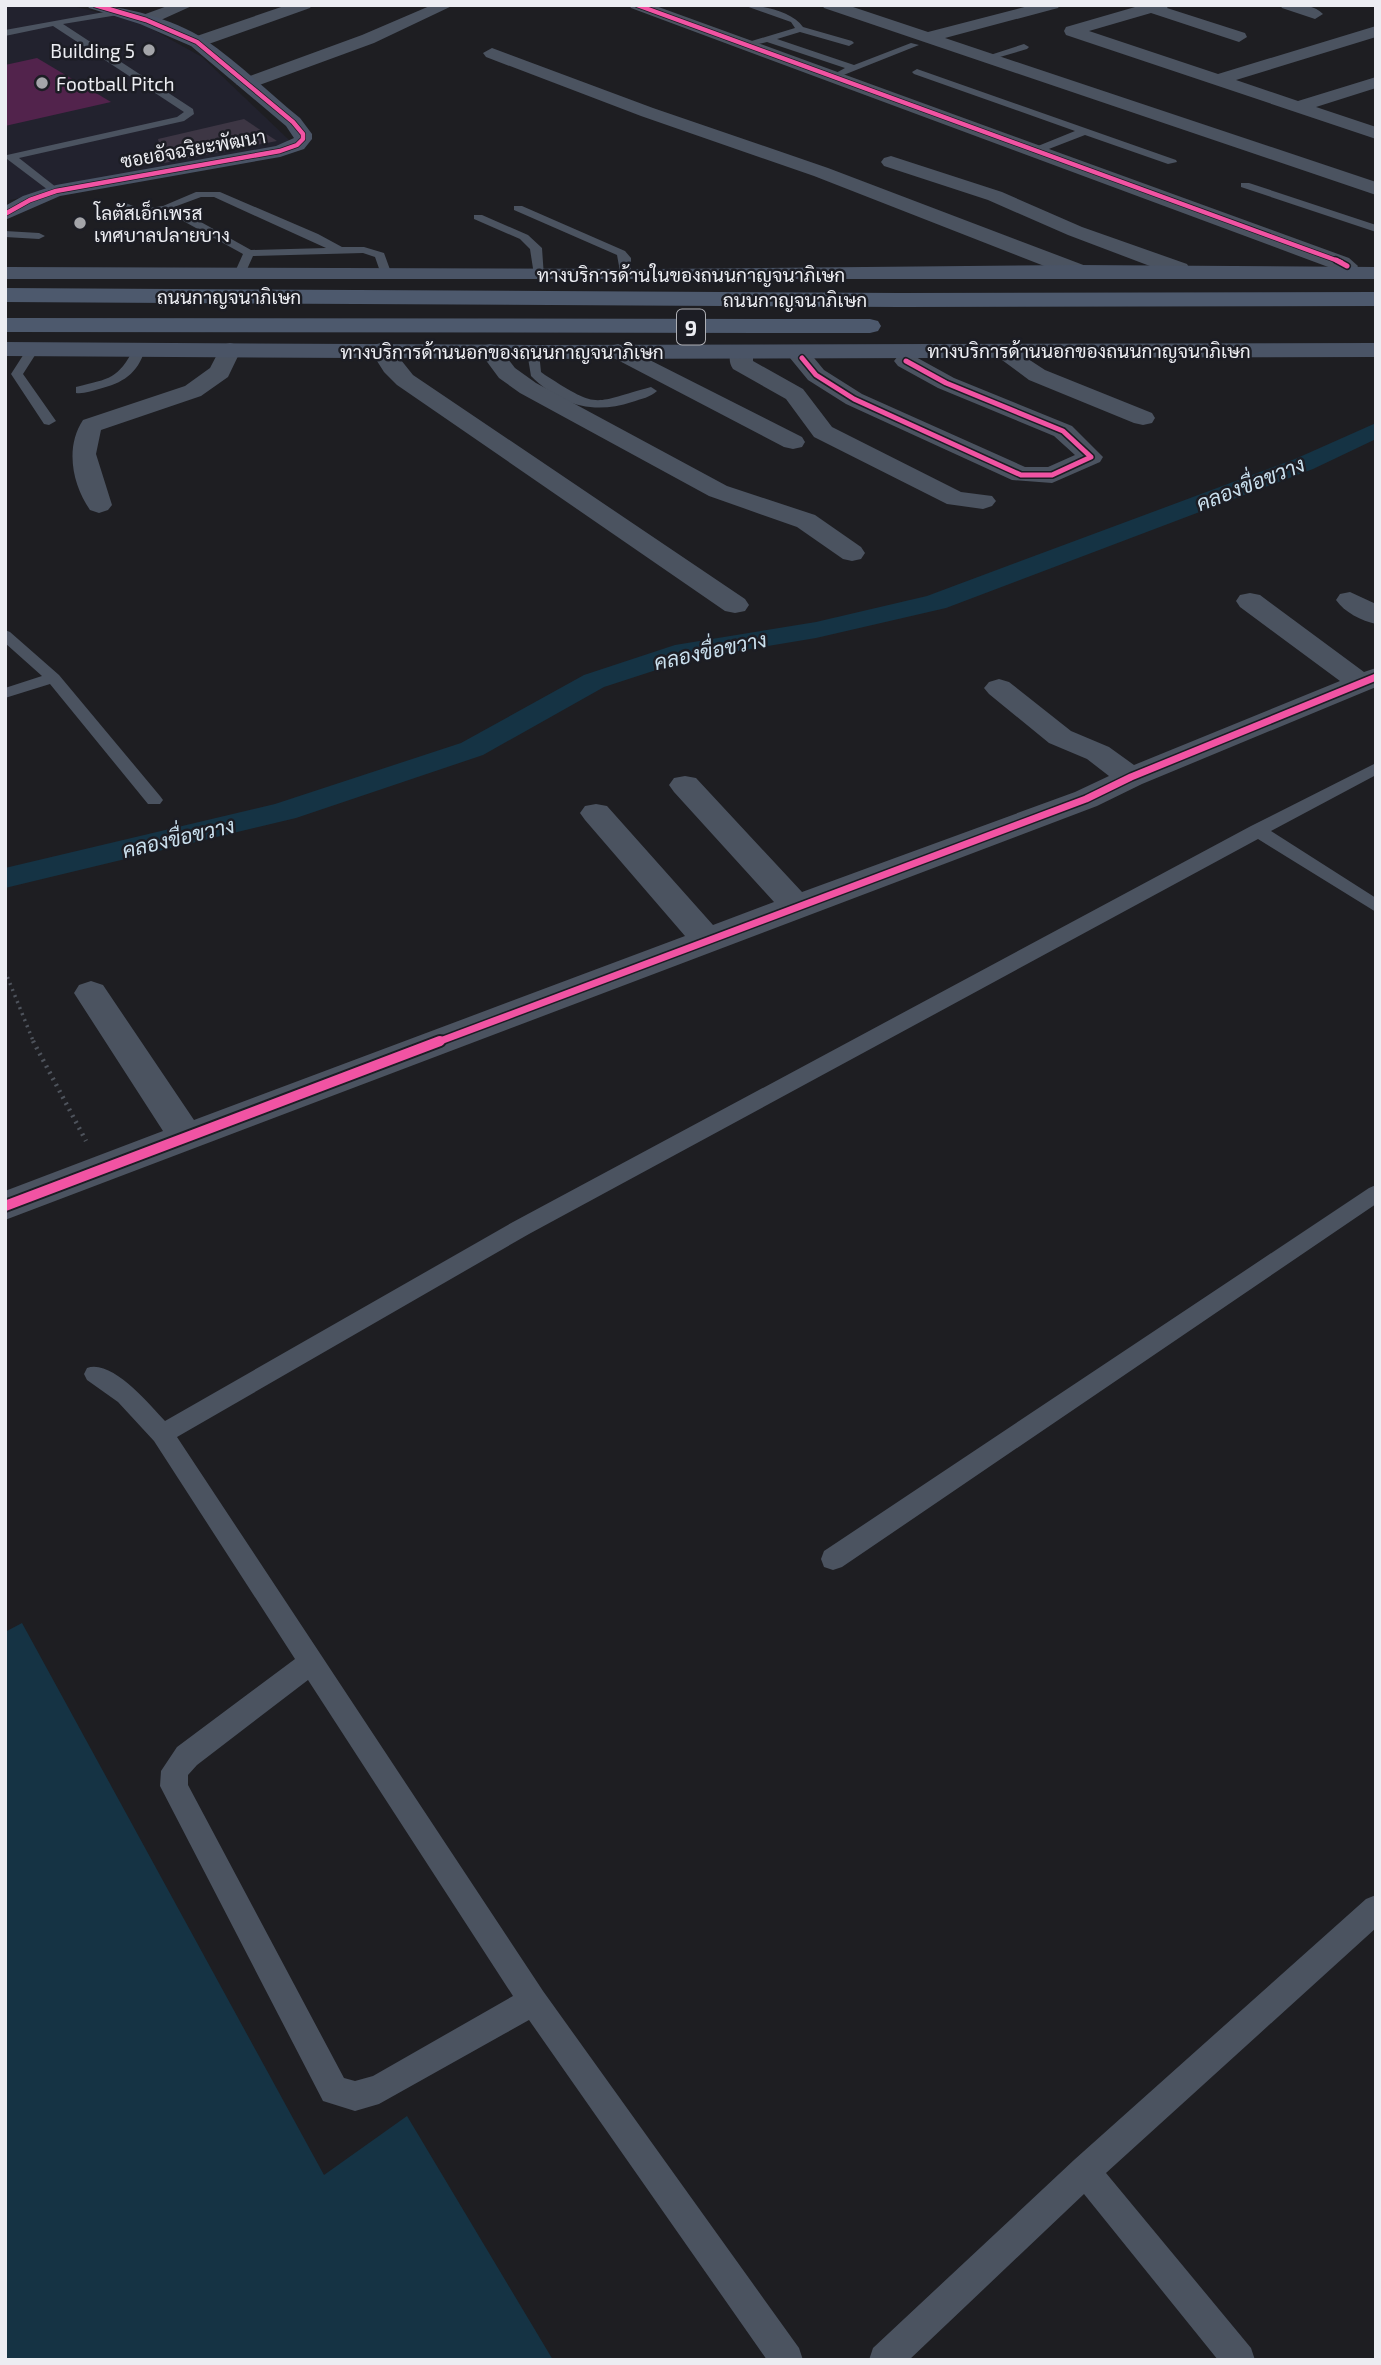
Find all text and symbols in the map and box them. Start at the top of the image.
place label: Building 5 [50,39,135,62]
marker: Building 5 [141,42,157,58]
place label: Football Pitch [56,72,175,95]
marker: Football Pitch [34,75,50,91]
street label: ซอยอัจฉริยะพัฒนา [118,124,268,172]
place label: โลตัสเอ็กเพรส เทศบาลปลายบาง [93,200,230,246]
marker: โลตัสเอ็กเพรส เทศบาลปลายบาง [72,215,88,231]
street label: ทางบริการด้านในของถนนกาญจนาภิเษก [537,263,845,287]
street label: ถนนกาญจนาภิเษก [157,285,301,309]
street label: ถนนกาญจนาภิเษก [723,288,867,312]
road number: 9 [677,310,705,344]
street label: ทางบริการด้านนอกของถนนกาญจนาภิเษก [927,339,1251,363]
street label: ทางบริการด้านนอกของถนนกาญจนาภิเษก [340,340,664,364]
water label: คลองขื่อขวาง [1190,445,1308,515]
water label: คลองขื่อขวาง [650,620,769,674]
water label: คลองขื่อขวาง [118,806,237,862]

